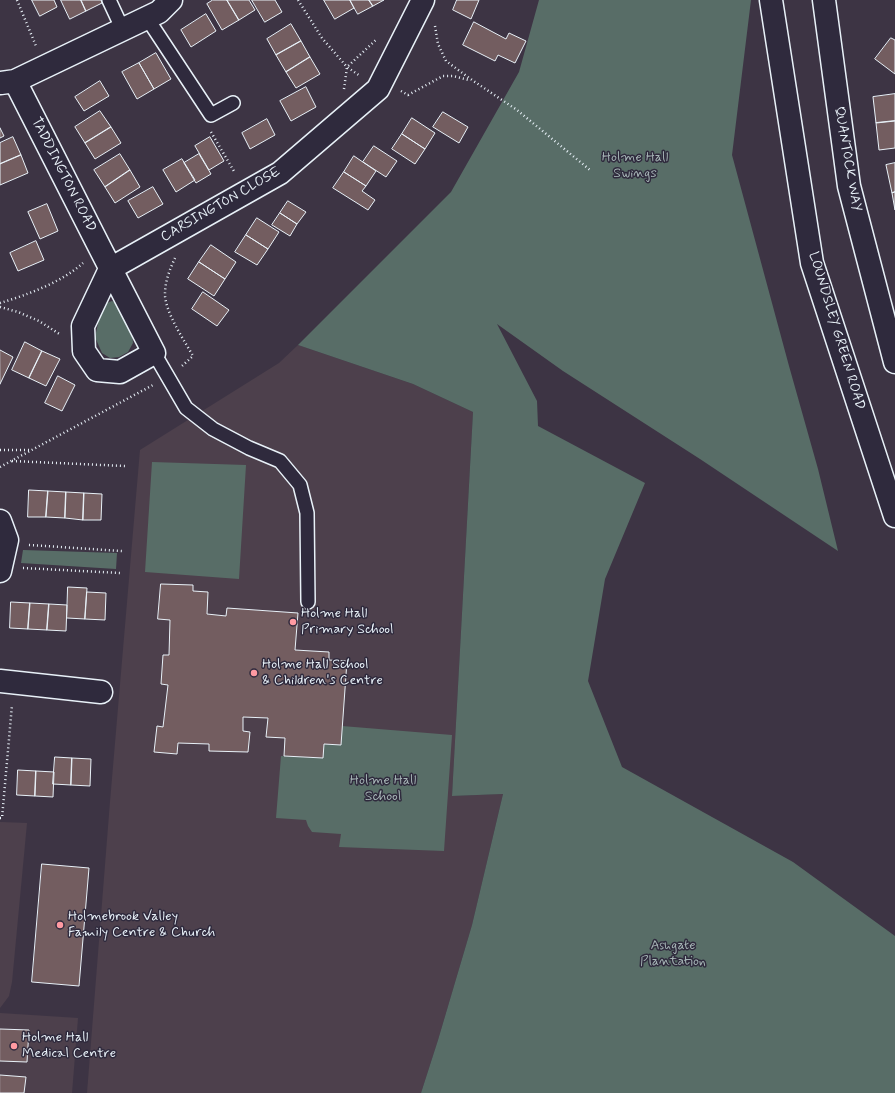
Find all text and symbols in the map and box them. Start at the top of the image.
street label: QUANTOCK WAY [830,105,864,213]
street label: TADDINGTON ROAD [27,115,99,235]
park label: Holme Hall Swings [602,150,668,182]
street label: CARSINGTON CLOSE [158,164,284,246]
street label: LOUNDSLEY GREEN ROAD [804,250,868,412]
place label: Holme Hall Primary School [301,606,393,638]
marker: Holme Hall Primary School [288,617,298,627]
place label: Holme Hall School & Children's Centre [262,657,383,690]
marker: Holme Hall School & Children's Centre [249,668,259,678]
park label: Holme Hall School [350,773,416,806]
place label: Holmebrook Valley Family Centre & Church [68,909,215,942]
marker: Holmebrook Valley Family Centre & Church [55,920,65,930]
park label: Ashgate Plantation [640,938,706,970]
place label: Holme Hall Medical Centre [22,1030,116,1062]
marker: Holme Hall Medical Centre [9,1041,19,1051]

